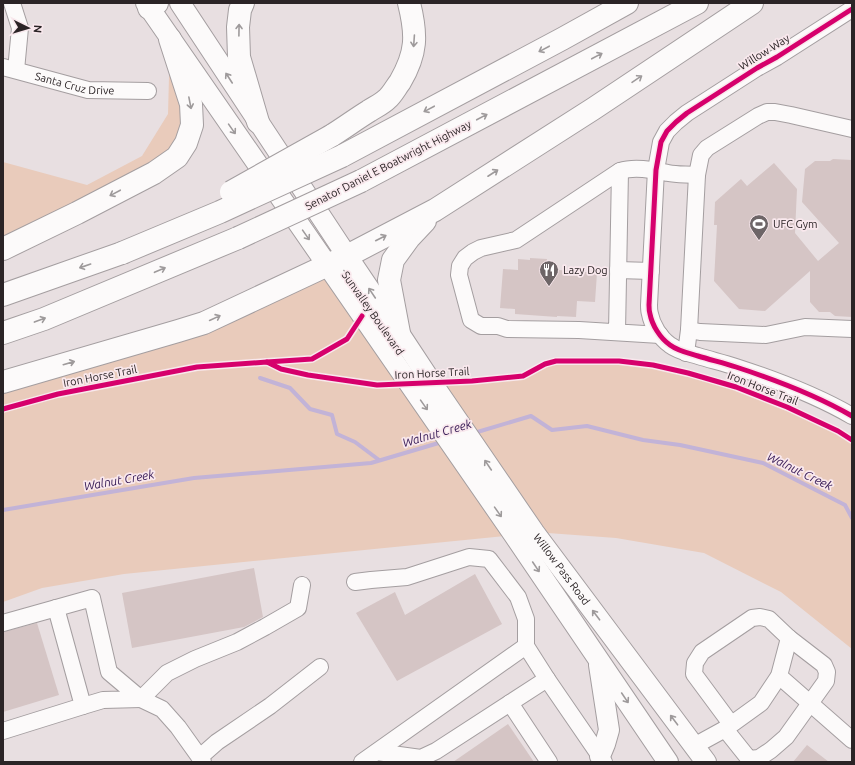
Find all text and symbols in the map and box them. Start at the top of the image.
north arrow [8,8,48,48]
text: N [32,24,44,33]
one-way arrow [235,24,243,37]
street label: Willow Way [737,31,792,72]
one-way arrow [410,34,417,47]
one-way arrow [538,45,550,53]
one-way arrow [591,52,603,59]
street label: Santa Cruz Drive [34,70,115,96]
one-way arrow [225,72,233,83]
one-way arrow [631,75,643,83]
one-way arrow [186,96,194,109]
one-way arrow [423,106,435,114]
one-way arrow [476,113,488,120]
street label: Senator Daniel E Boatwright Highway [303,117,473,212]
one-way arrow [228,123,237,134]
one-way arrow [488,169,499,177]
one-way arrow [109,190,121,198]
sports icon: UFC Gym [748,213,770,241]
place label: UFC Gym [773,218,818,230]
one-way arrow [302,230,310,241]
one-way arrow [375,234,387,241]
restaurant icon: Lazy Dog [538,259,560,287]
one-way arrow [80,263,92,271]
place label: Lazy Dog [563,264,608,276]
one-way arrow [153,266,165,274]
street label: Sunvalley Boulevard [340,269,406,357]
one-way arrow [368,288,376,299]
one-way arrow [208,314,220,321]
one-way arrow [33,316,45,324]
one-way arrow [62,359,75,366]
street label: Iron Horse Trail [62,363,138,389]
street label: Iron Horse Trail [394,365,470,381]
street label: Iron Horse Trail [726,369,800,407]
one-way arrow [420,399,428,410]
water label: Walnut Creek [401,417,474,449]
water label: Walnut Creek [765,450,836,493]
one-way arrow [484,460,492,471]
water label: Walnut Creek [83,467,156,493]
one-way arrow [494,506,502,517]
street label: Willow Pass Road [531,531,592,607]
one-way arrow [532,561,540,572]
one-way arrow [592,610,600,621]
one-way arrow [620,692,629,703]
one-way arrow [670,714,678,725]

